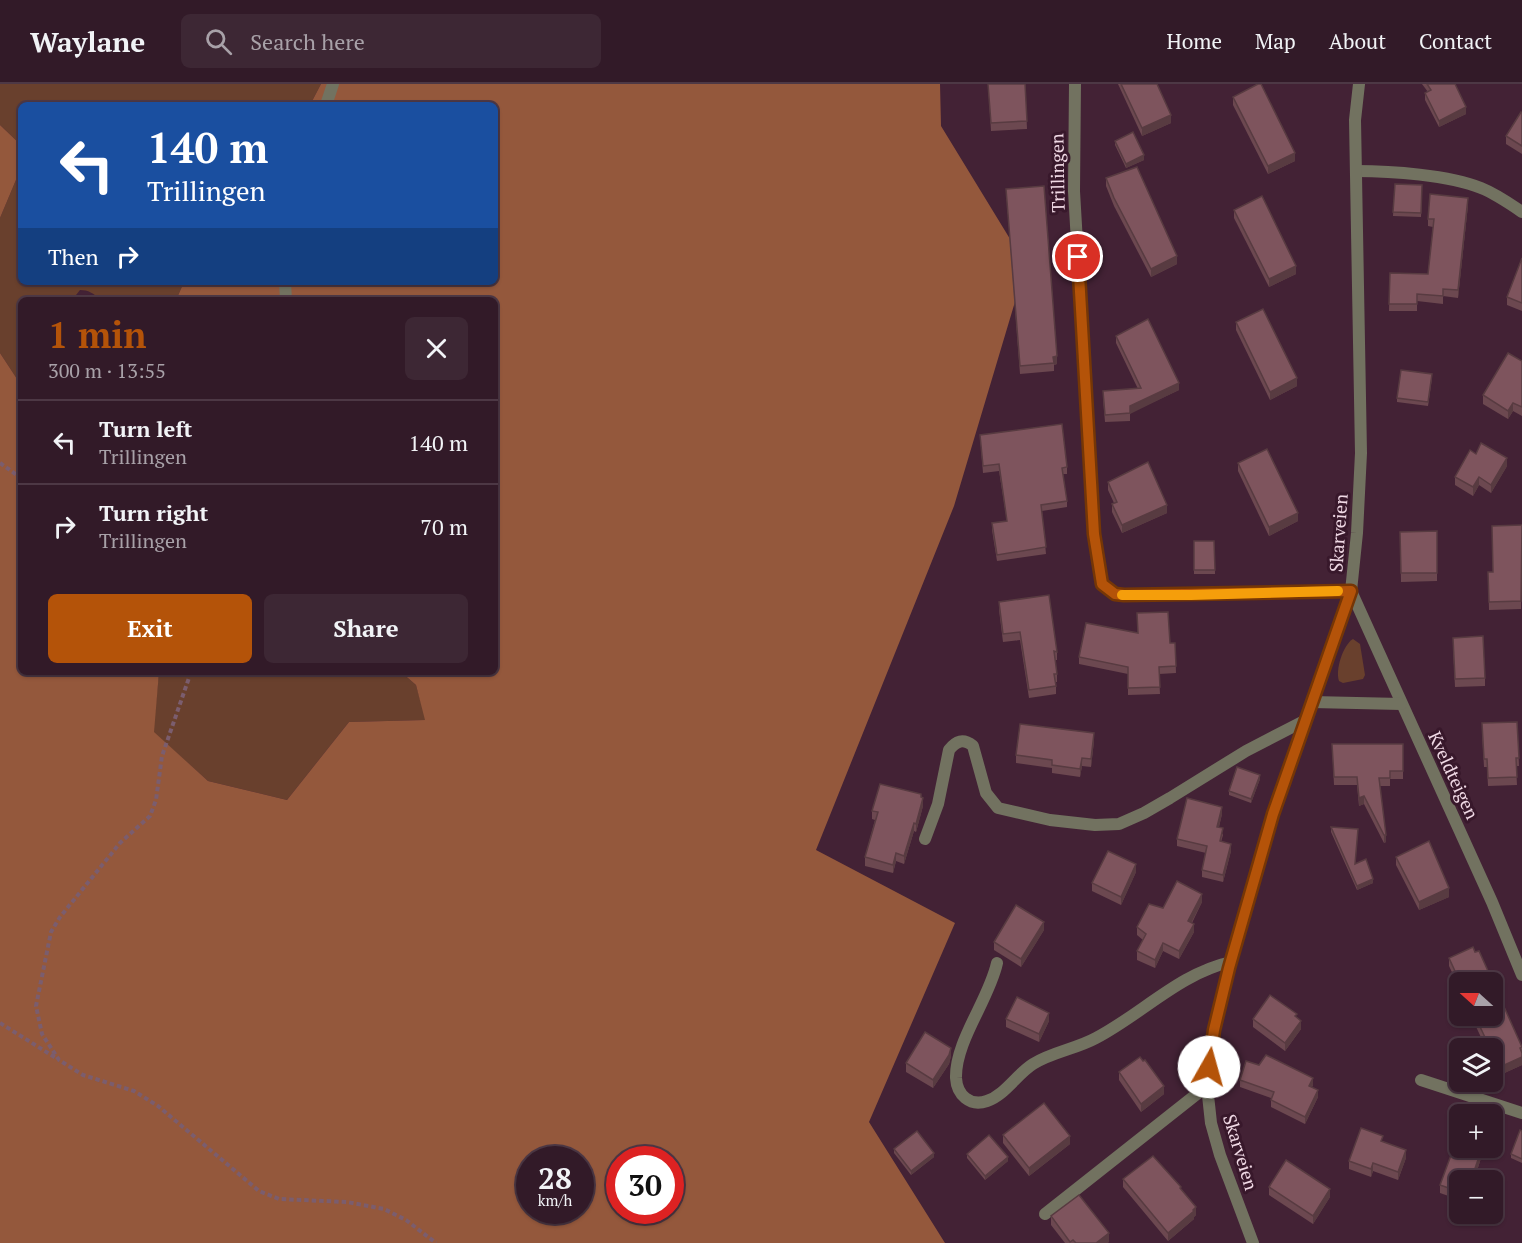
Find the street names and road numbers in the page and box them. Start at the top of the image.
street label: Trillingen [1044,133,1070,213]
street label: Skarveien [1323,493,1353,573]
street label: Kveldteigen [1423,727,1485,823]
street label: Skarveien [1218,1111,1264,1193]

